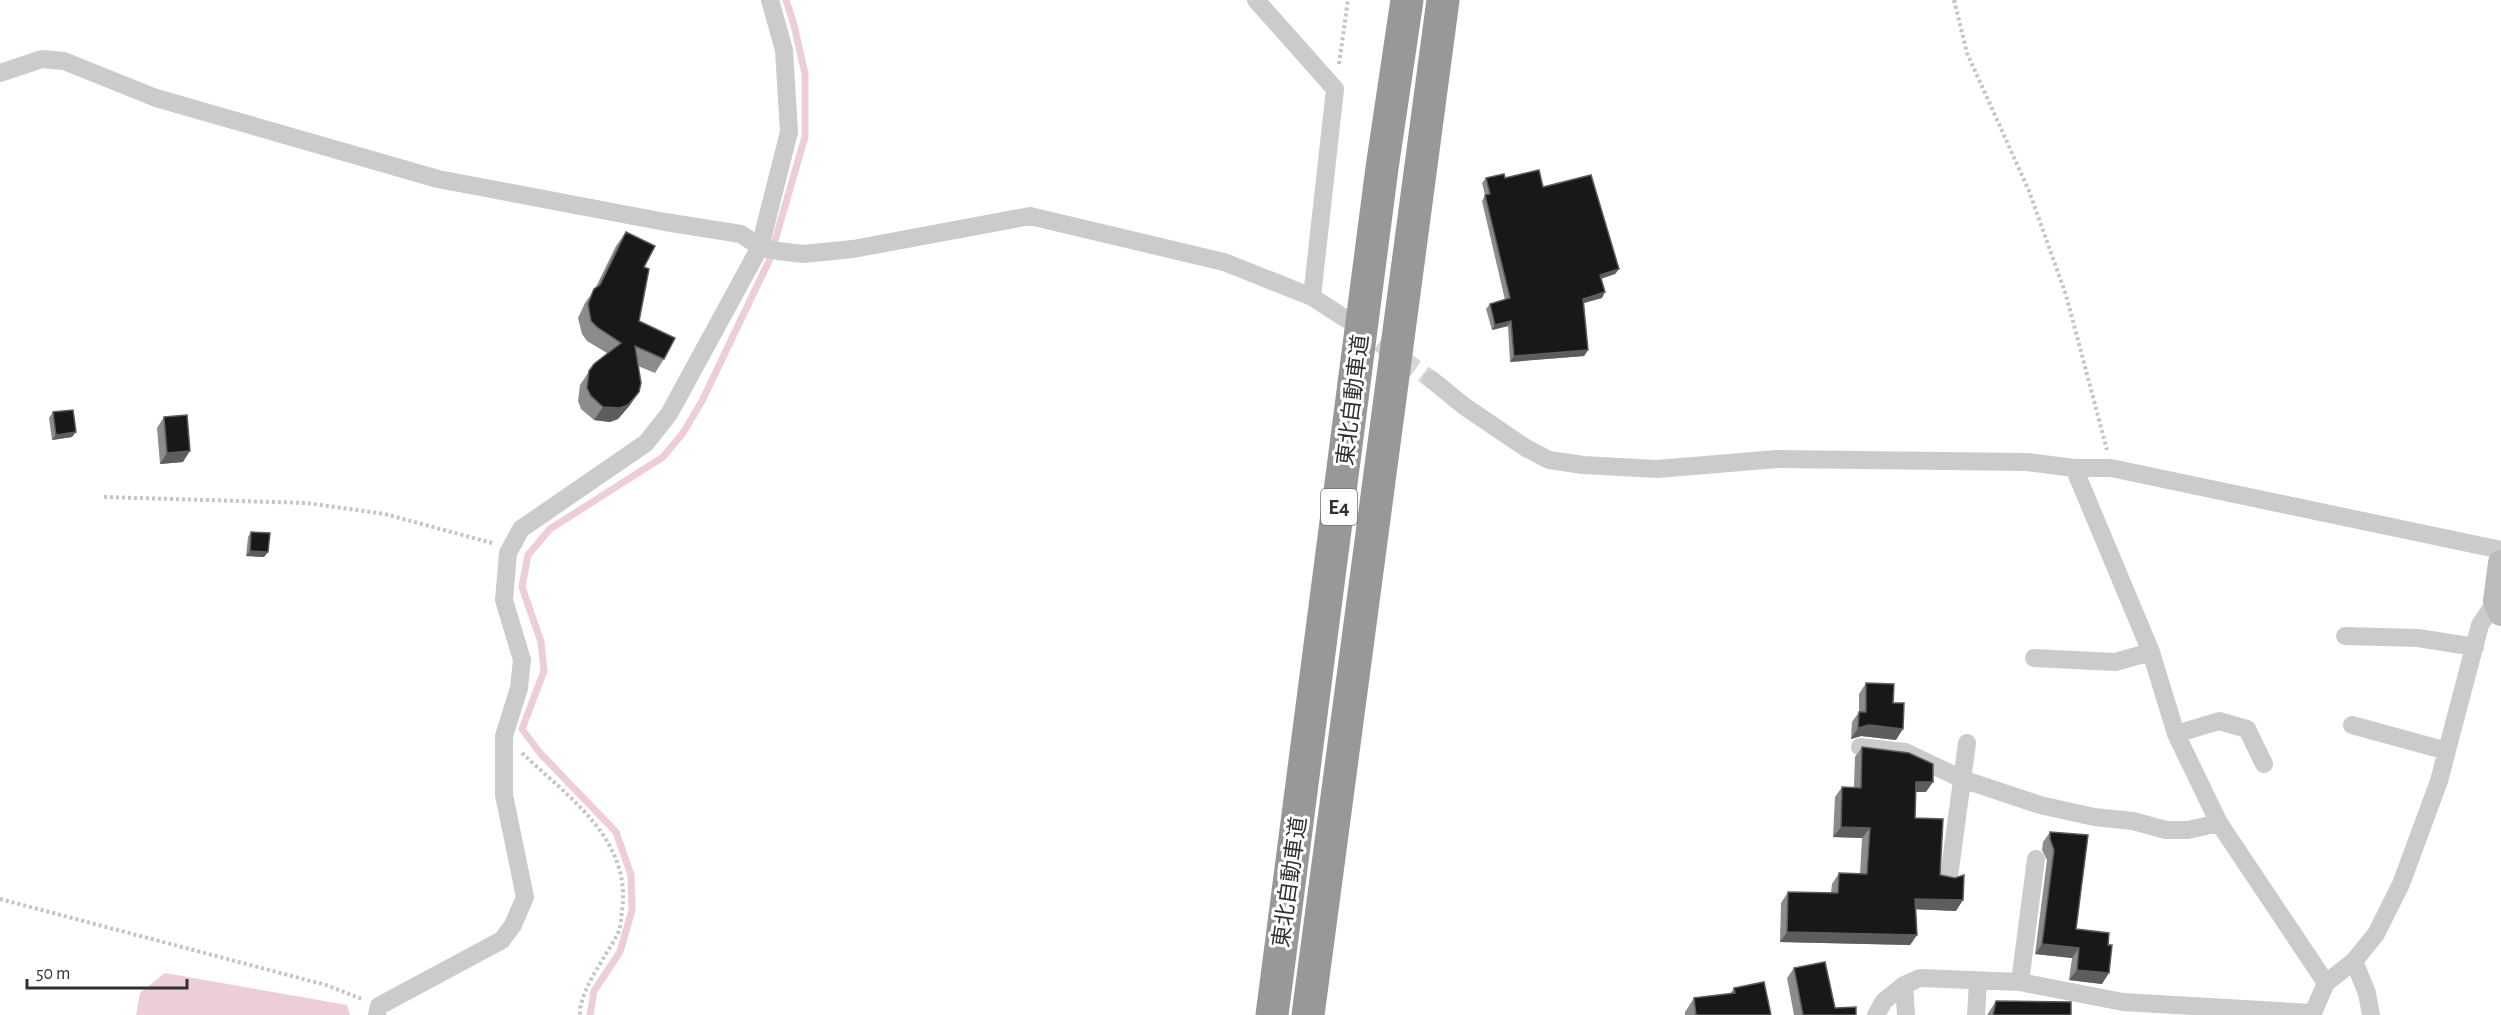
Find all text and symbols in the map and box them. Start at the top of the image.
street label: 東北自動車道 [1333,333,1372,467]
road number: E4 [1321,489,1357,525]
street label: 東北自動車道 [1269,815,1310,949]
scale bar [27,952,188,990]
text: 50 m [36,965,70,983]

